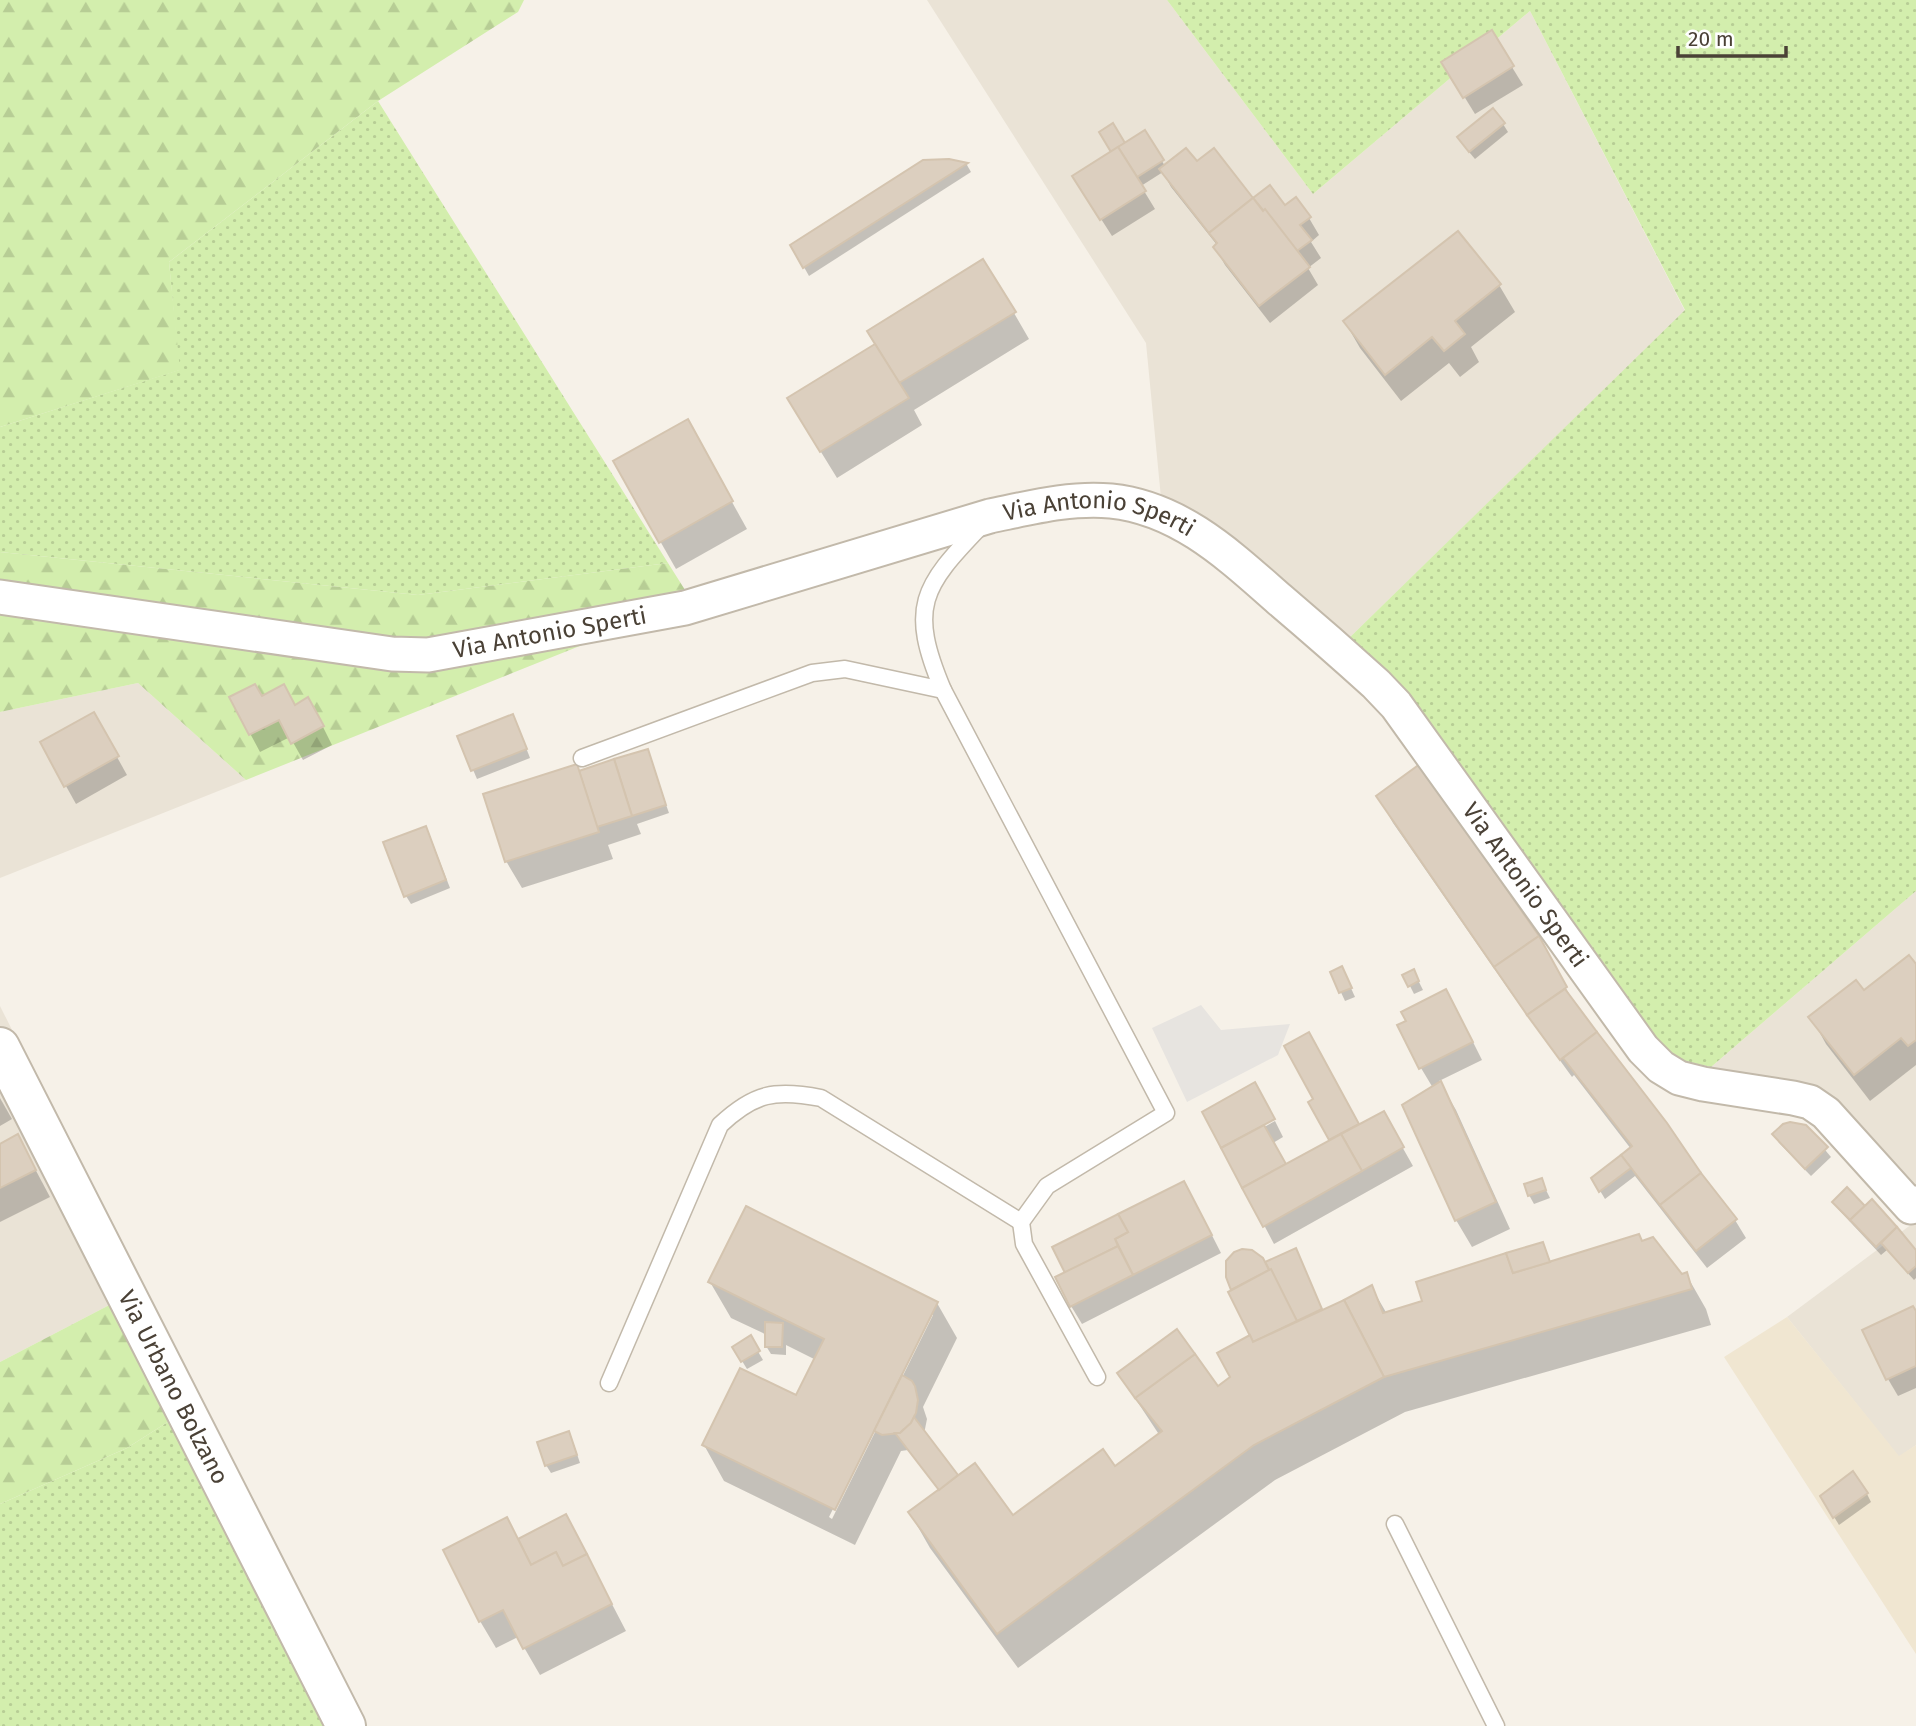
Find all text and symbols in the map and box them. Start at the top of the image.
scale bar [1678,14,1786,58]
text: 20 m [1688,26,1734,52]
street label: Via Antonio Sperti [1001,486,1200,542]
street label: Via Antonio Sperti [451,601,649,664]
street label: Via Antonio Sperti [1457,797,1594,973]
street label: Via Urbano Bolzano [112,1286,234,1489]

